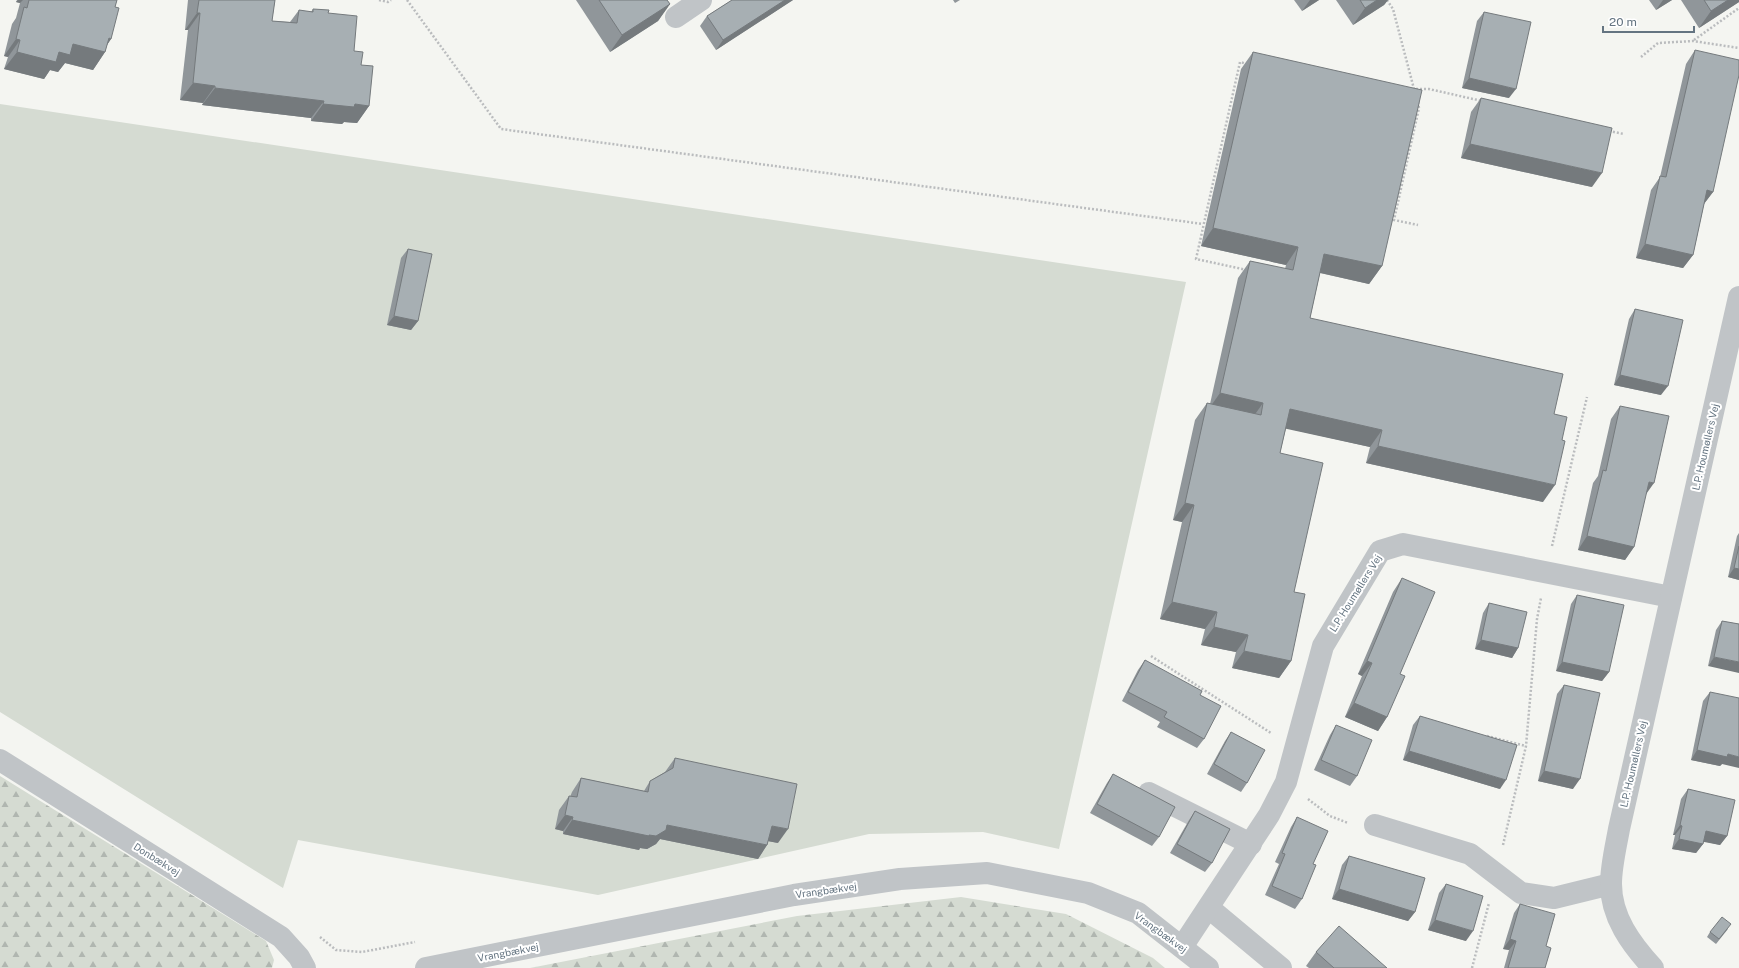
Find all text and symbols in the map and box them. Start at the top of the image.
scale bar [1603,8,1694,34]
text: 20 m [1609,15,1637,29]
street label: L.P. Houmøllers Vej [1689,402,1721,492]
street label: L.P. Houmøllers Vej [1326,552,1384,634]
street label: L.P. Houmøllers Vej [1617,719,1649,809]
street label: Donbækvej [132,840,182,878]
street label: Vrangbækvej [794,880,858,900]
street label: Vrangbækvej [1132,909,1190,955]
street label: Vrangbækvej [476,940,540,964]

